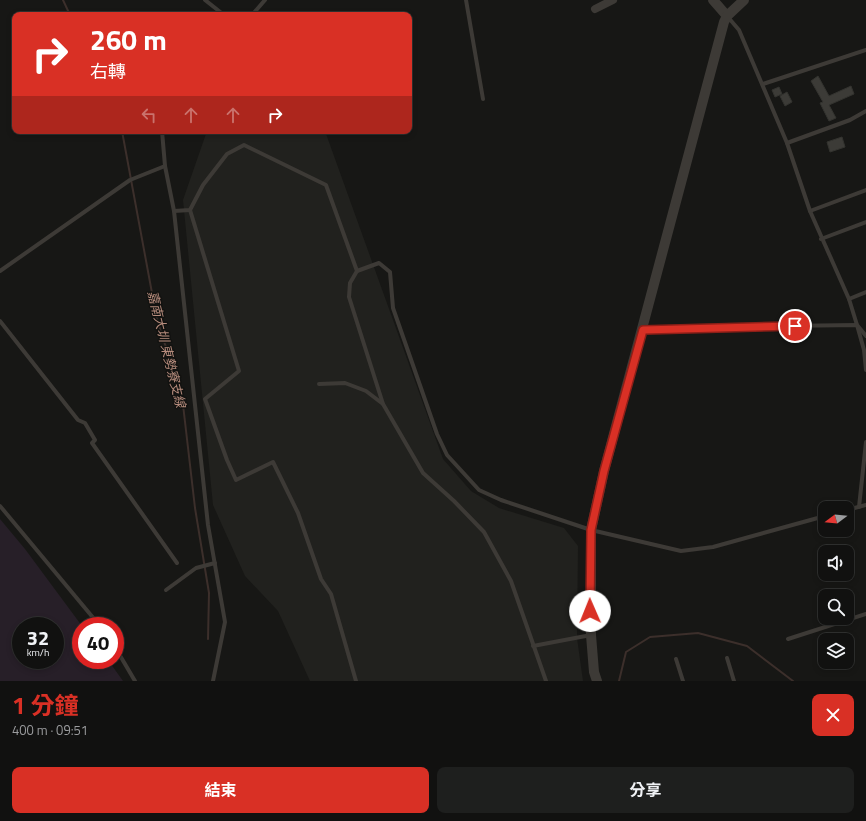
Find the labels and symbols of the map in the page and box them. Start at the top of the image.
water label: 嘉南大圳 東勢寮支線 [143,288,192,412]
pin [778,309,812,343]
north arrow [818,501,854,537]
position arrow [569,590,611,632]
speed limit sign: 40 [72,617,124,669]

